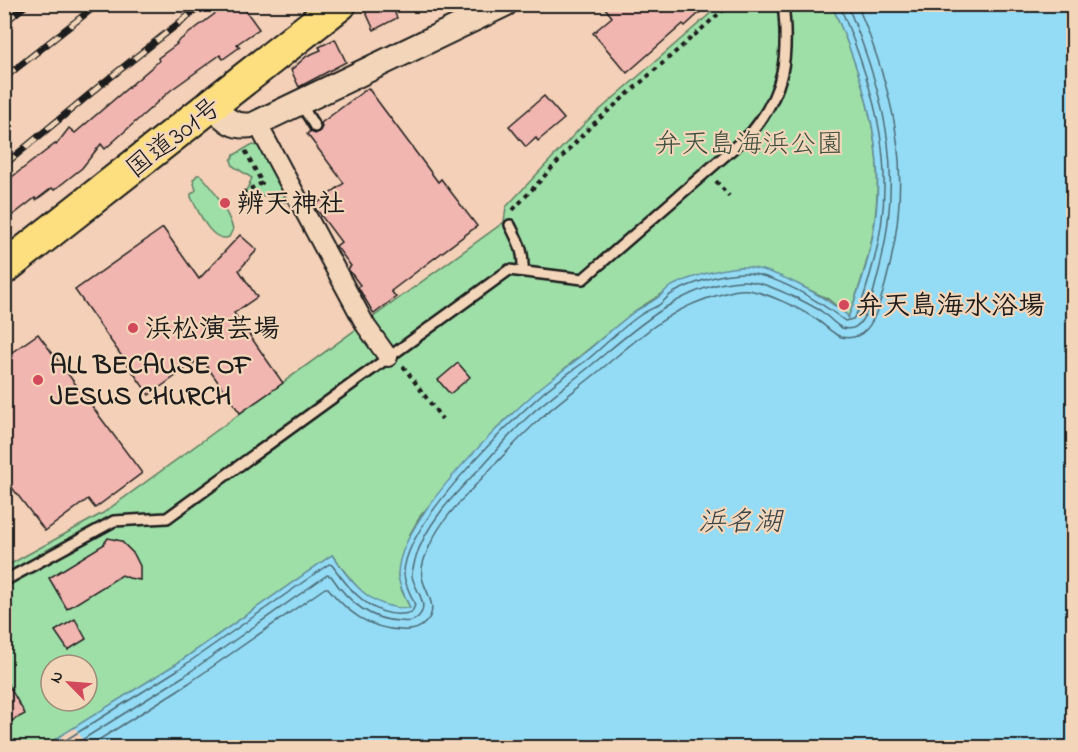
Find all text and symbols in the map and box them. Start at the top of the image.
street label: 国道301号 [118,89,231,189]
park label: 弁天島海浜公園 [655,126,844,165]
place label: 辨天神社 [237,186,345,225]
marker: 辨天神社 [218,196,232,210]
place label: 弁天島海水浴場 [856,288,1045,327]
marker: 弁天島海水浴場 [837,298,851,312]
place label: 浜松演芸場 [145,311,280,350]
marker: 浜松演芸場 [126,321,140,335]
place label: ALL BECAUSE OF JESUS CHURCH [50,347,252,417]
marker: ALL BECAUSE OF JESUS CHURCH [31,373,45,387]
water label: 浜名湖 [698,503,784,544]
north arrow [39,653,99,713]
text: N [44,667,70,687]

